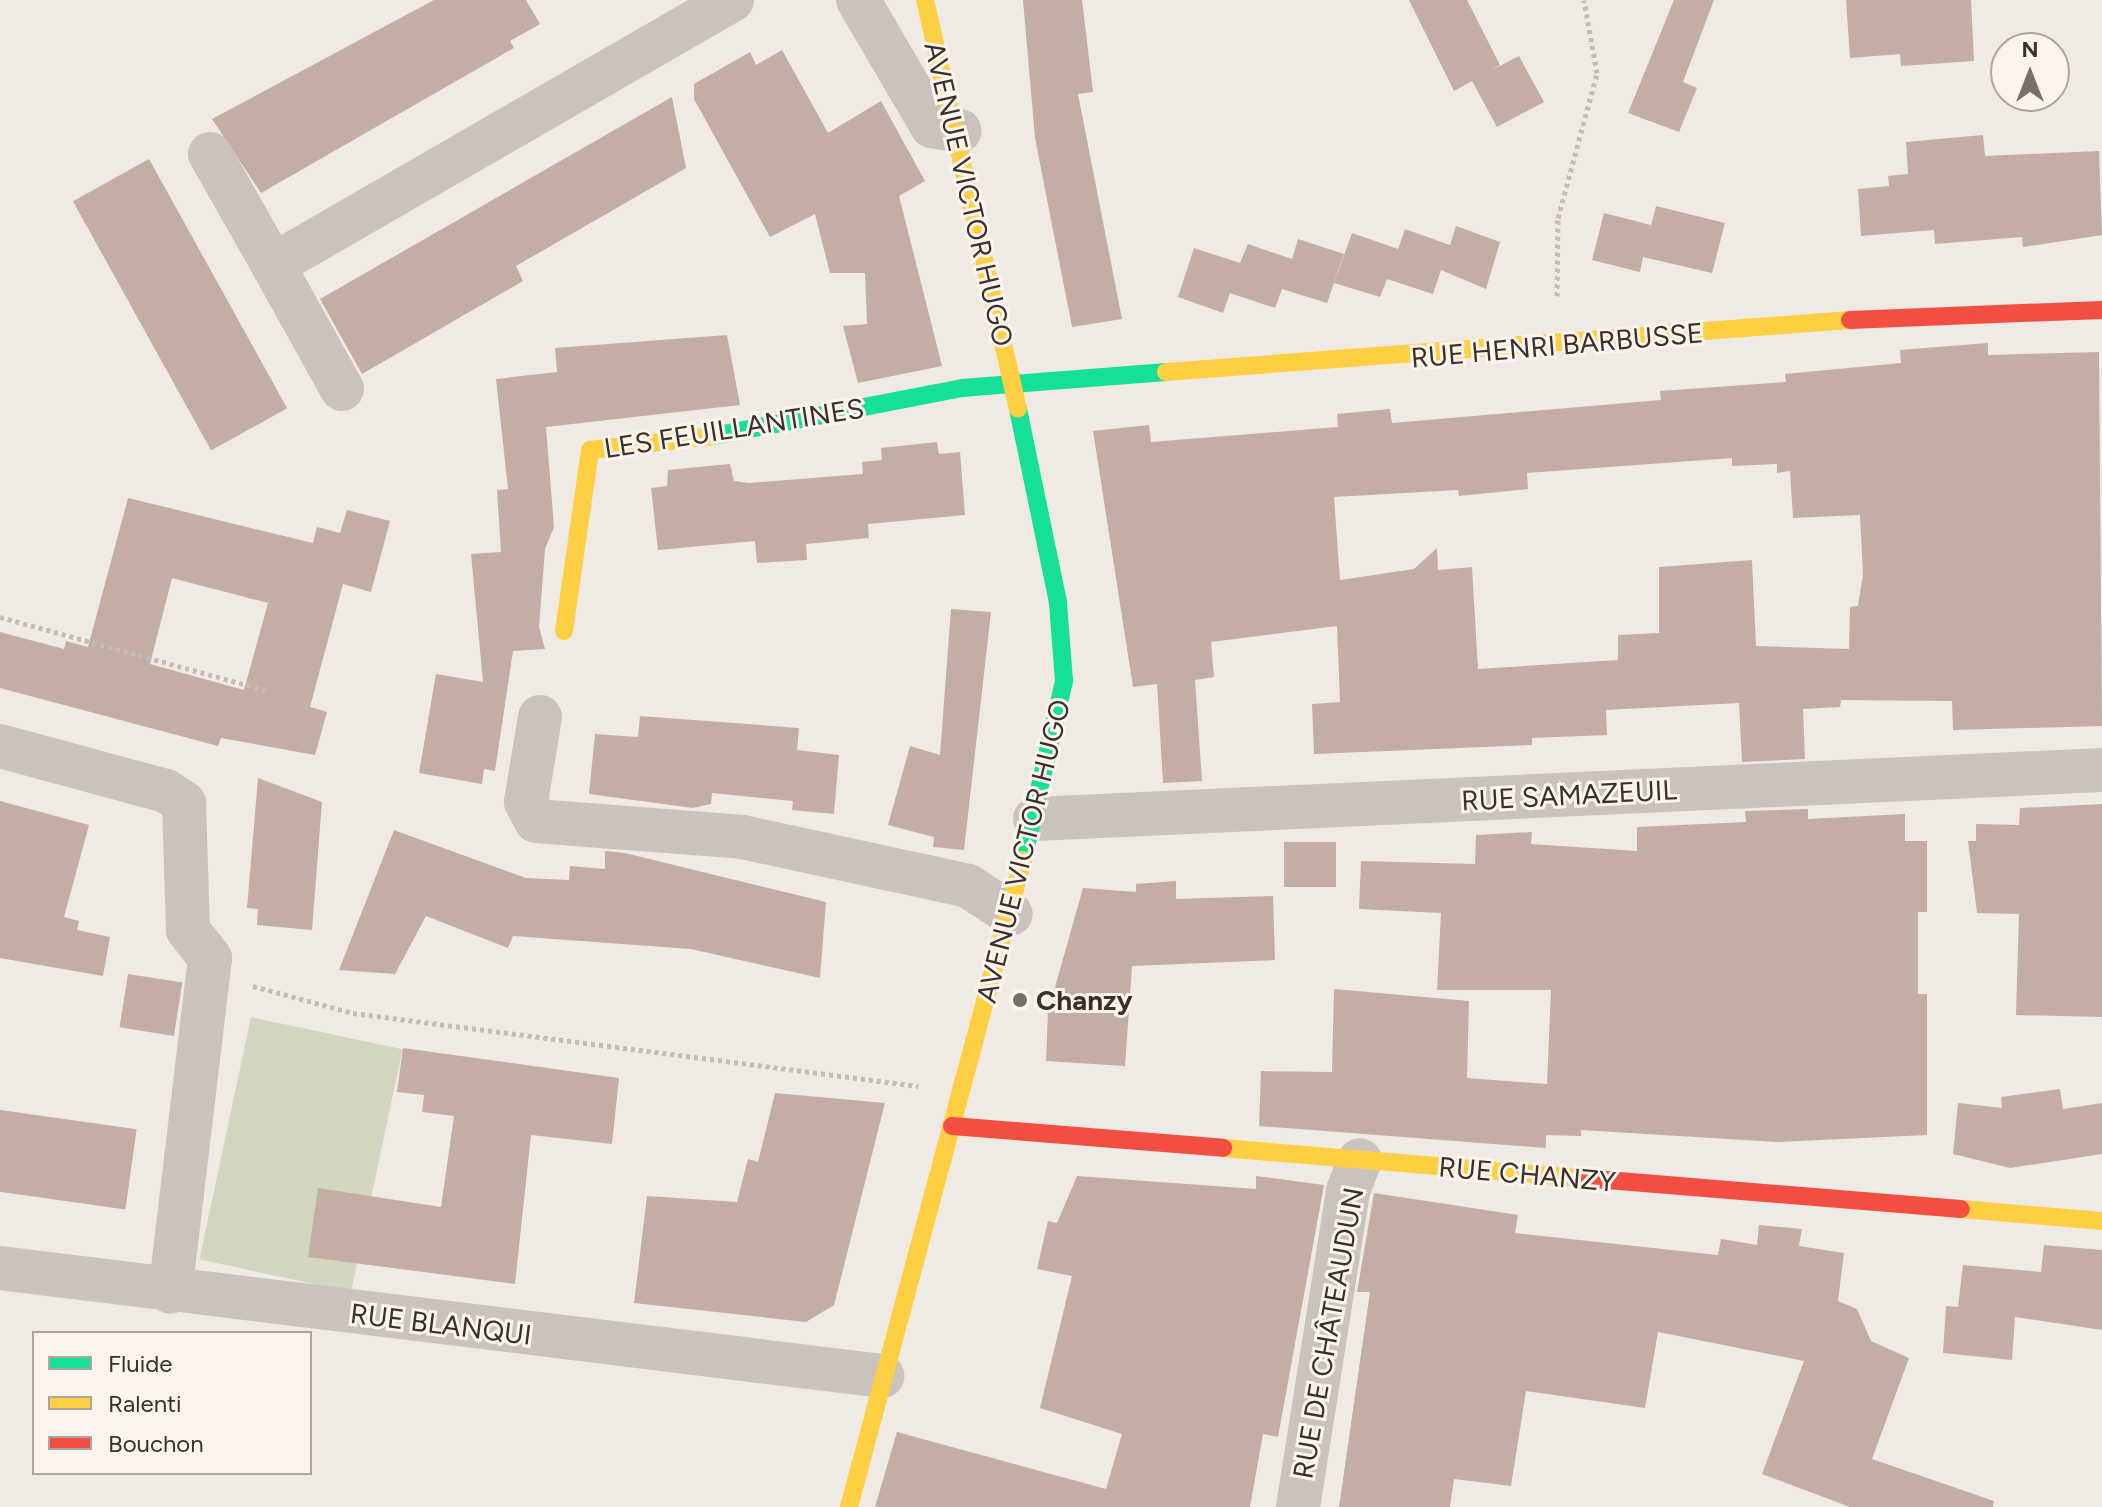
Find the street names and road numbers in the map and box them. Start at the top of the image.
street label: AVENUE VICTOR HUGO [918,39,1020,349]
street label: RUE HENRI BARBUSSE [1409,315,1705,375]
street label: LES FEUILLANTINES [602,391,866,465]
street label: AVENUE VICTOR HUGO [969,696,1077,1006]
street label: RUE SAMAZEUIL [1460,773,1678,817]
street label: RUE CHANZY [1437,1150,1617,1198]
street label: RUE DE CHÂTEAUDUN [1286,1185,1370,1481]
street label: RUE BLANQUI [348,1296,534,1352]

